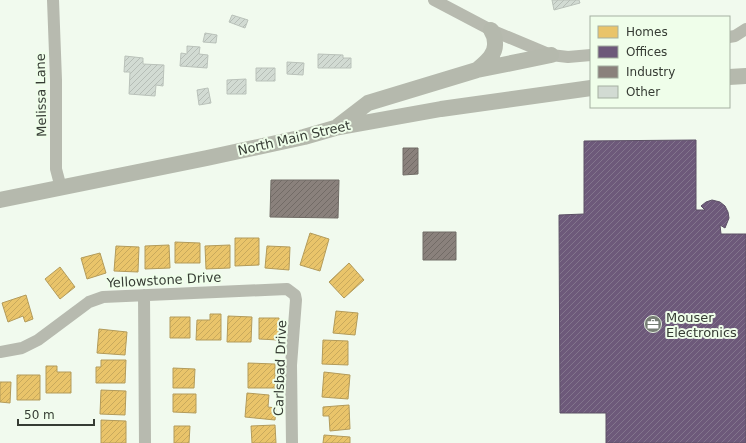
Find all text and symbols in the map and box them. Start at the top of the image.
legend [590,16,730,108]
text: Homes [626,25,668,39]
text: Offices [626,45,667,59]
street label: Melissa Lane [33,53,49,137]
text: Industry [626,65,675,79]
text: Other [626,85,660,99]
street label: North Main Street [236,118,352,158]
street label: Yellowstone Drive [105,270,222,291]
place label: Mouser Electronics [666,310,737,340]
office icon: Mouser Electronics [643,314,663,334]
street label: Carlsbad Drive [271,320,289,416]
scale bar [18,401,94,427]
text: 50 m [24,408,55,422]

